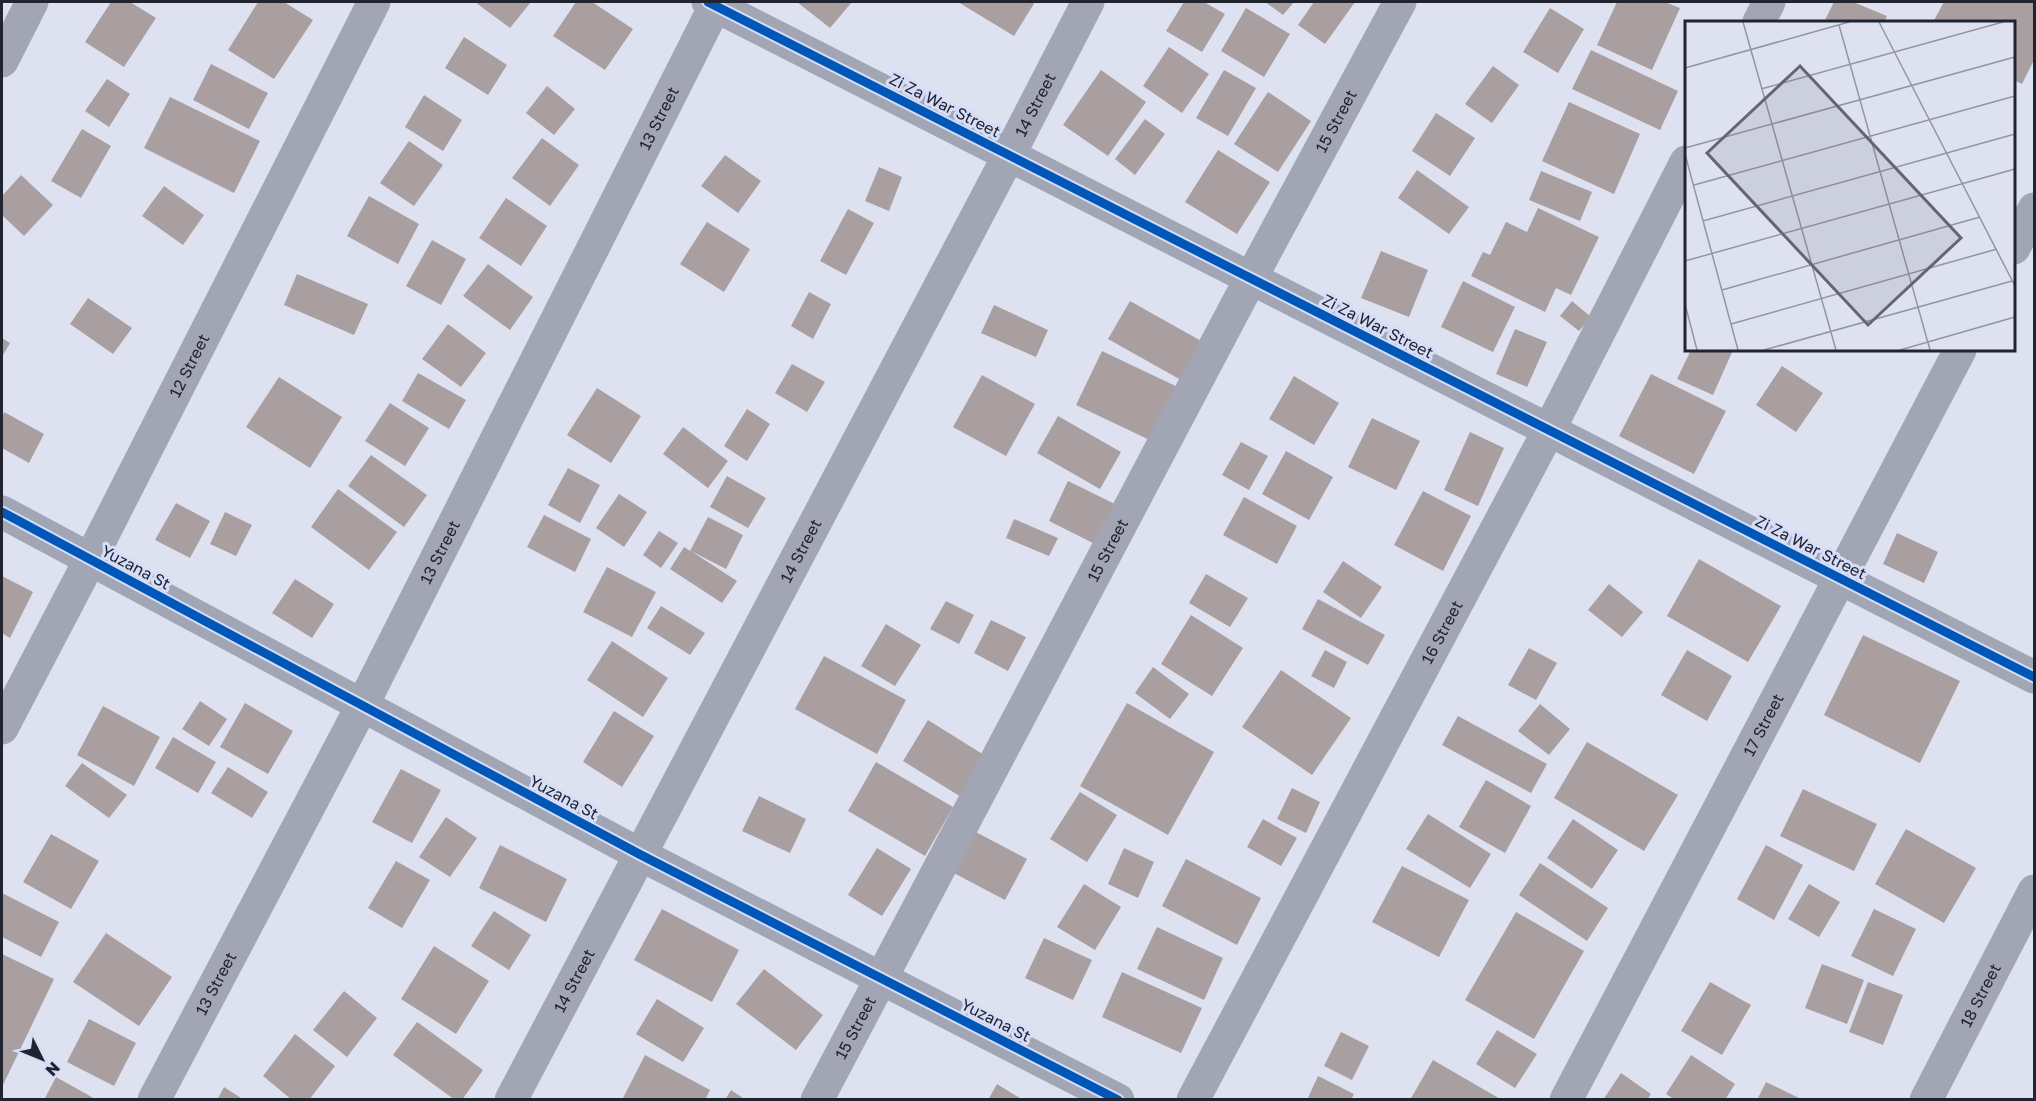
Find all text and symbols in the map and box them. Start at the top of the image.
inset map [1685,21,2015,351]
street label: Zi Za War Street [886,68,1004,142]
street label: 14 Street [1010,69,1060,140]
street label: 13 Street [634,83,683,153]
street label: 15 Street [1311,86,1361,156]
street label: Zi Za War Street [1319,289,1437,363]
street label: 12 Street [165,330,213,400]
street label: Zi Za War Street [1752,510,1870,584]
street label: 14 Street [776,515,825,586]
street label: 15 Street [1083,515,1132,585]
street label: 13 Street [415,517,464,587]
street label: Yuzana St [98,540,174,594]
street label: 16 Street [1417,597,1467,667]
street label: 17 Street [1739,690,1788,759]
street label: Yuzana St [526,770,602,824]
street label: 14 Street [549,945,599,1016]
street label: 13 Street [191,948,240,1018]
street label: 18 Street [1955,960,2005,1030]
street label: 15 Street [830,993,880,1062]
street label: Yuzana St [958,994,1034,1046]
north arrow [12,1029,72,1089]
text: N [42,1058,64,1081]

